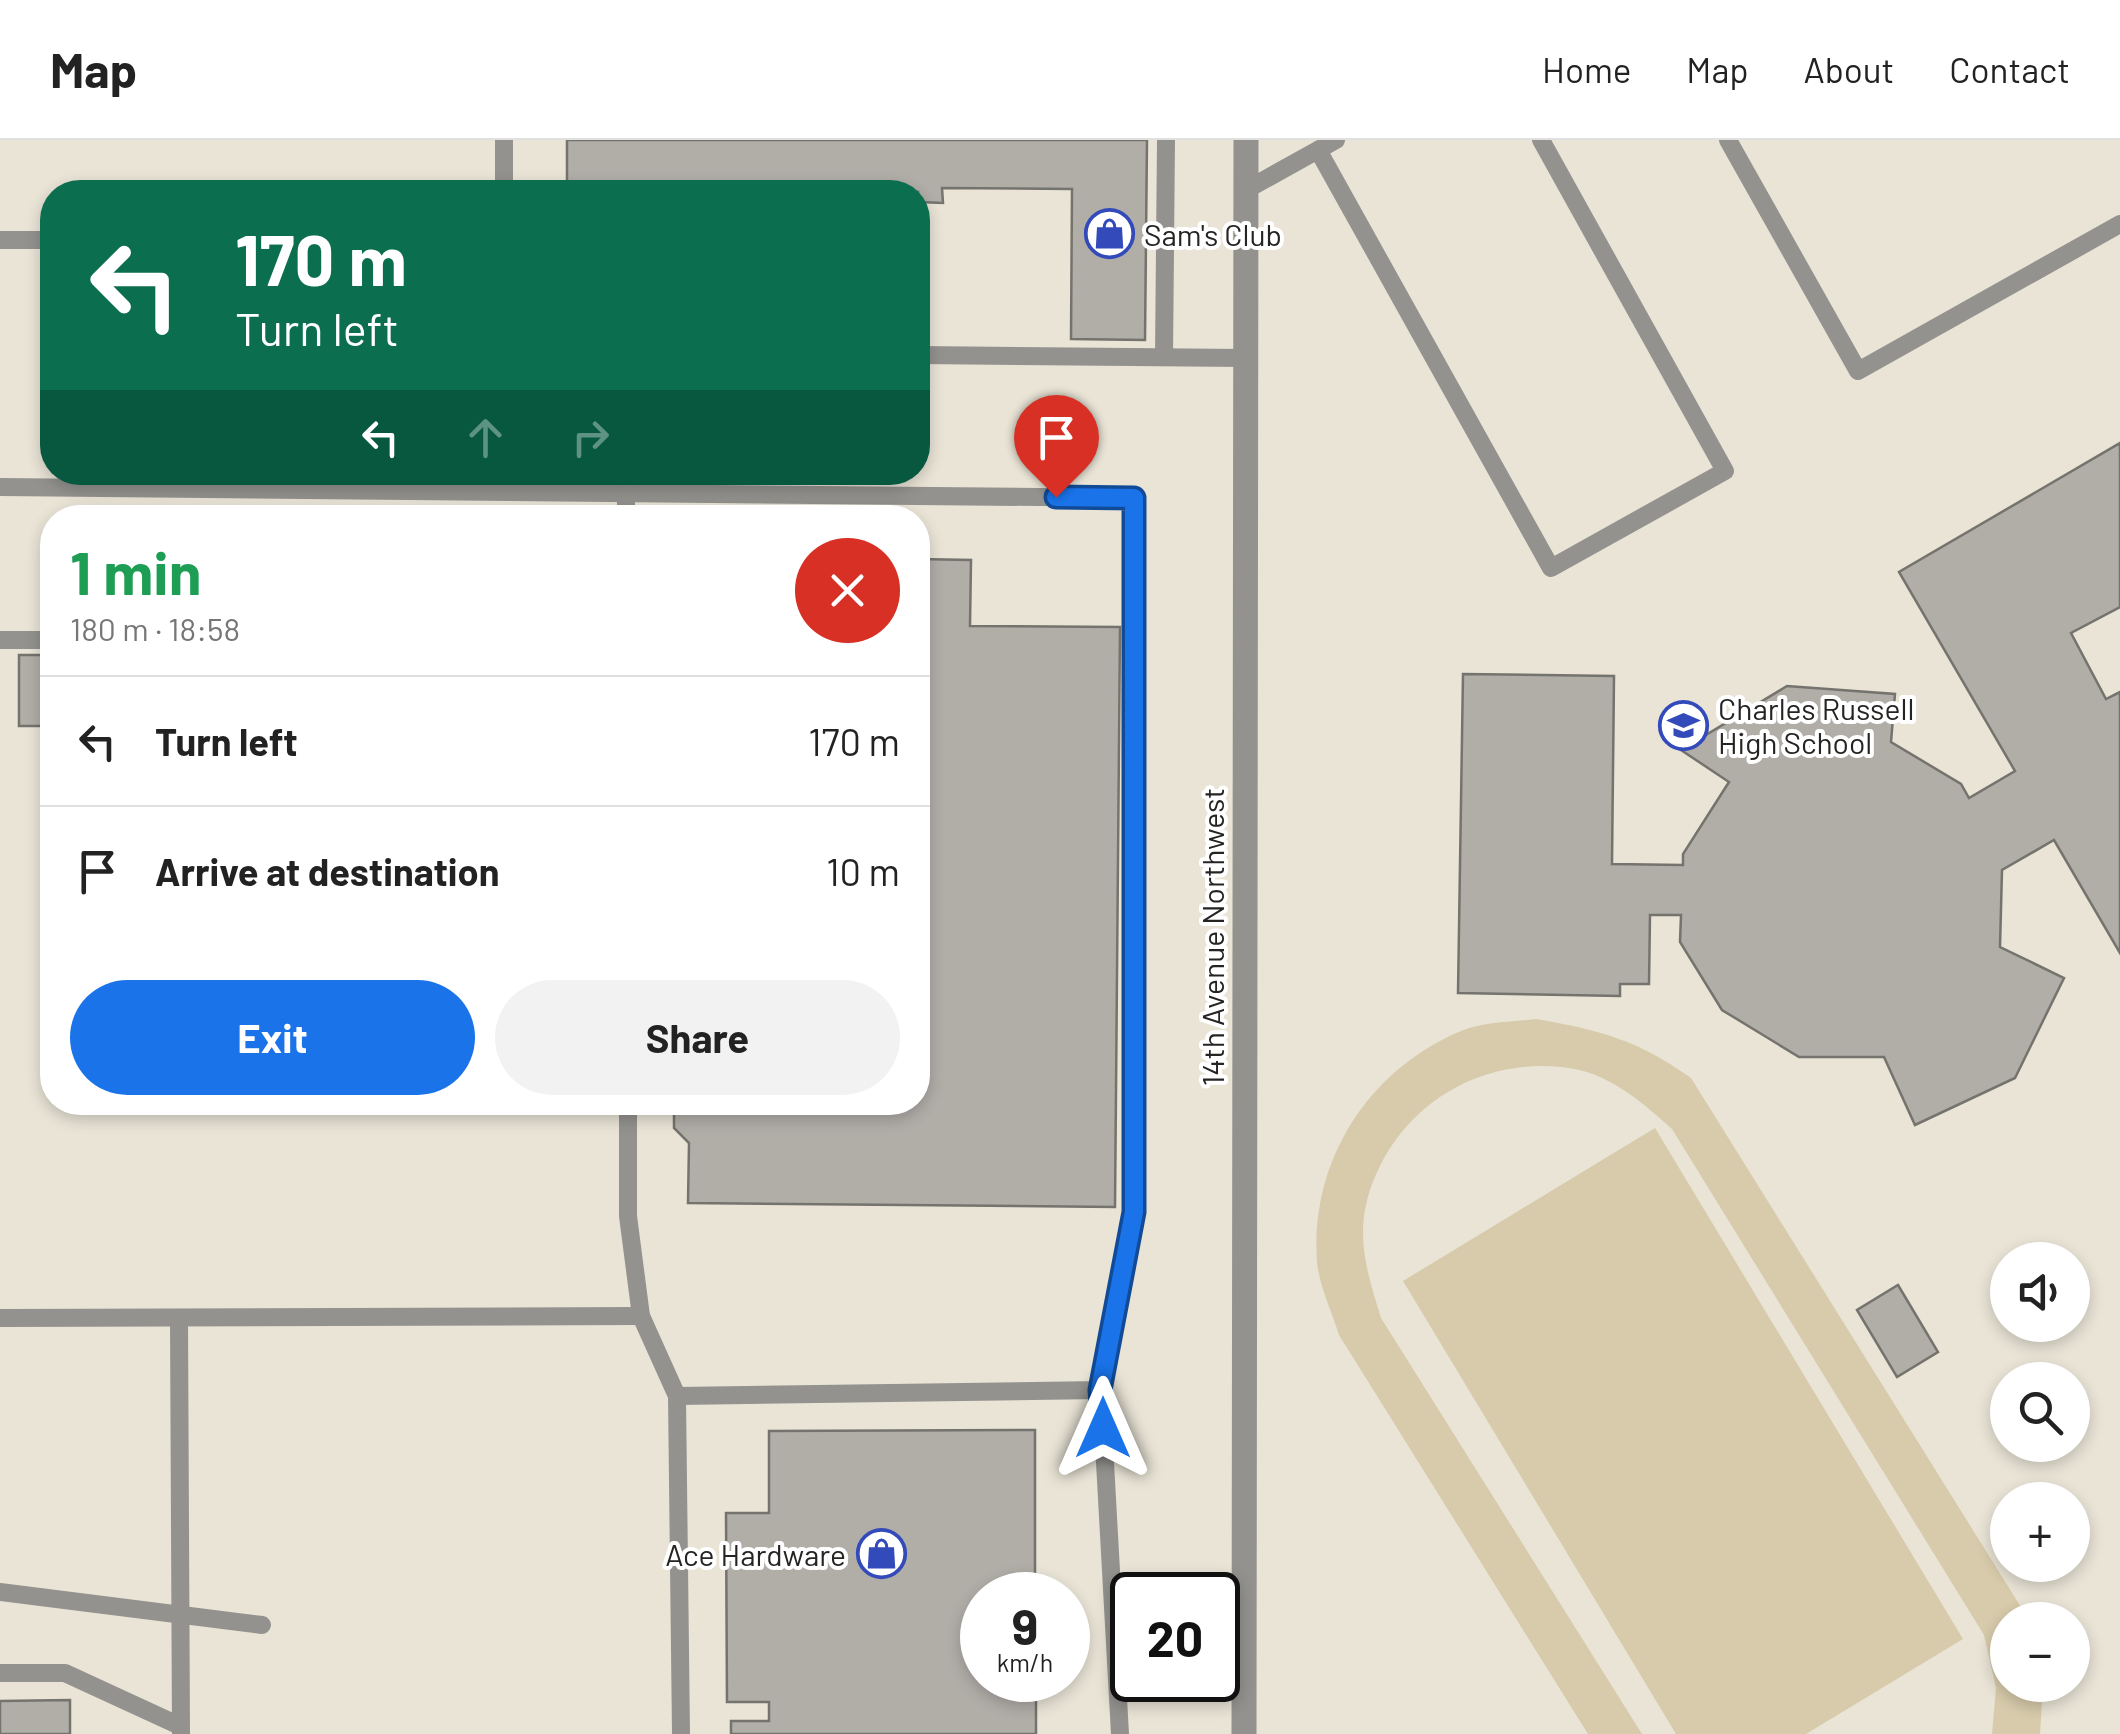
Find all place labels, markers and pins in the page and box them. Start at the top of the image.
shop icon: Sam's Club [1083,208,1135,260]
place label: Sam's Club [1144,216,1282,252]
pin [1014,395,1099,498]
place label: Charles Russell High School [1718,690,1914,760]
school or university icon: Charles Russell High School [1657,699,1709,751]
shop icon: Ace Hardware [855,1528,907,1580]
place label: Ace Hardware [665,1536,846,1572]

